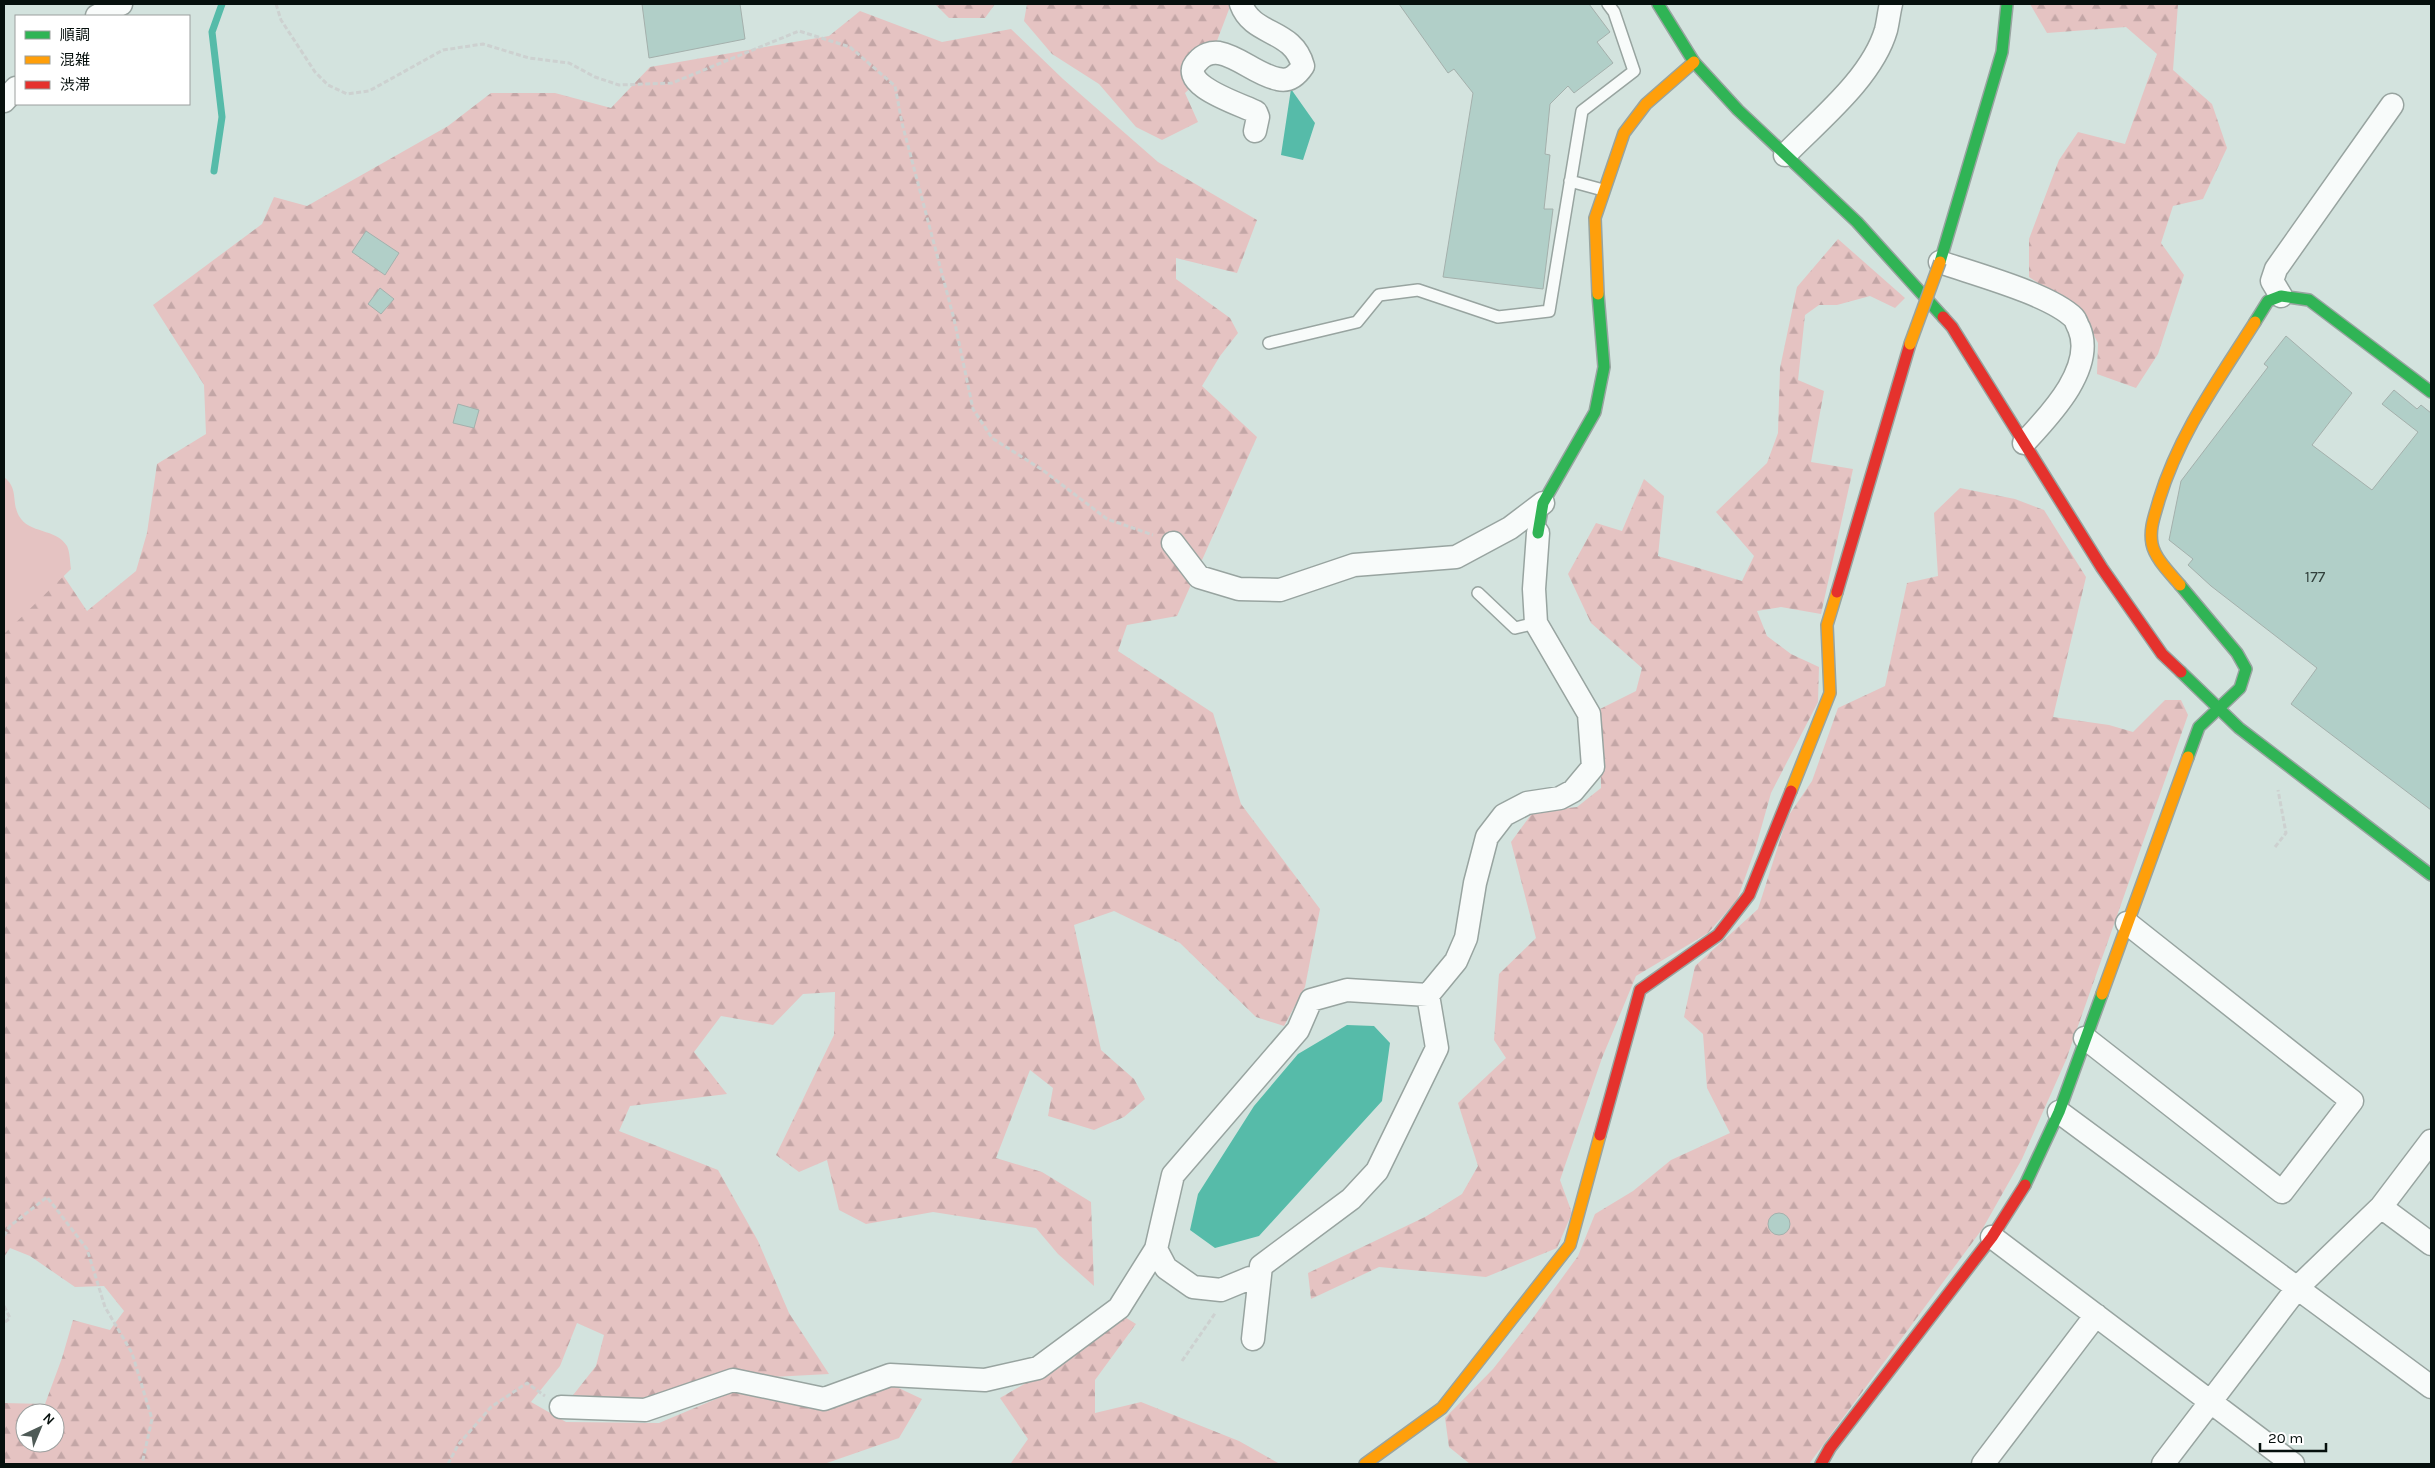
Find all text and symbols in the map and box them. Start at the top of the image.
legend [15,15,190,105]
text: 順調 [60,26,90,44]
text: 混雑 [60,51,90,69]
text: 渋滞 [60,76,90,94]
house number: 177 [2305,567,2326,586]
north arrow [15,1403,65,1453]
text: N [39,1409,58,1429]
scale bar [2260,1420,2326,1452]
text: 20 m [2268,1429,2303,1447]

